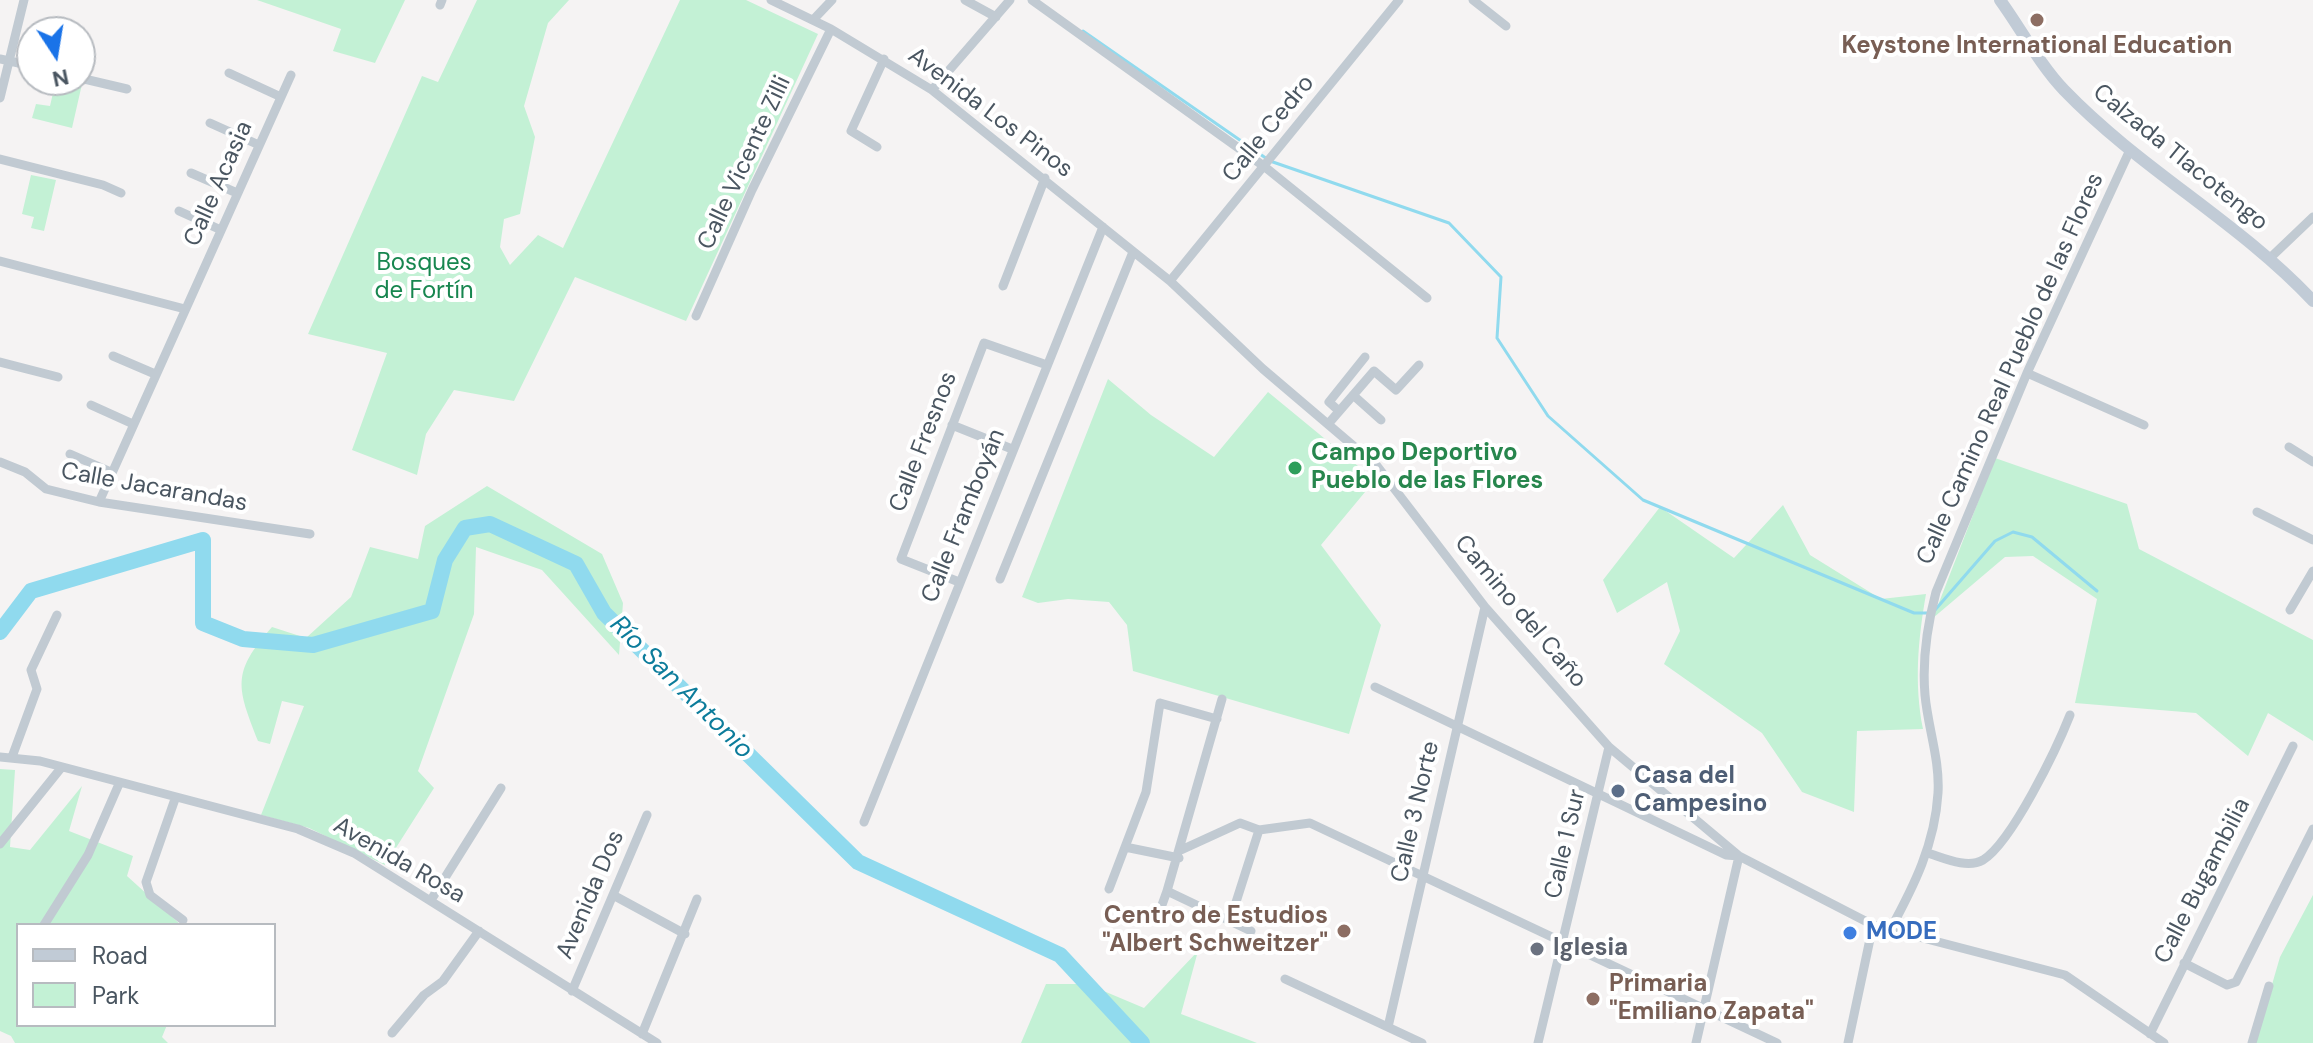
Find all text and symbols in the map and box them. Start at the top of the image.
marker: Keystone International Education [2028,11,2046,29]
north arrow [16,16,96,96]
place label: Keystone International Education [1842,33,2232,61]
street label: Avenida Los Pinos [902,42,1078,184]
text: N [50,62,72,94]
street label: Calle Cedro [1217,70,1321,188]
street label: Calle Vicente Zilli [692,72,798,254]
street label: Calzada Tlacotengo [2087,78,2273,238]
street label: Calle Acasia [179,117,259,251]
street label: Calle Camino Real Pueblo de las Flores [1911,169,2111,569]
park label: Bosques de Fortín [374,250,474,306]
street label: Calle Fresnos [884,368,964,516]
street label: Calle Framboyán [916,425,1012,607]
place label: Campo Deportivo Pueblo de las Flores [1311,440,1543,496]
street label: Calle Jacarandas [59,457,249,519]
marker: Campo Deportivo Pueblo de las Flores [1286,459,1304,477]
street label: Camino del Caño [1448,530,1592,694]
water label: Río San Antonio [603,610,759,766]
street label: Calle 3 Norte [1386,739,1446,885]
place label: Casa del Campesino [1634,763,1767,819]
marker: Casa del Campesino [1609,782,1627,800]
street label: Calle 1 Sur [1539,786,1593,902]
street label: Calle Bugambilia [2149,793,2257,969]
street label: Avenida Rosa [328,812,470,910]
street label: Avenida Dos [551,826,631,964]
place label: Centro de Estudios "Albert Schweitzer" [1102,903,1328,959]
place label: MODE [1866,919,1937,947]
marker: Centro de Estudios "Albert Schweitzer" [1335,922,1353,940]
legend [16,923,276,1027]
marker: MODE [1841,924,1859,942]
place label: Iglesia [1553,935,1628,963]
text: Road [92,940,148,971]
marker: Iglesia [1528,940,1546,958]
place label: Primaria "Emiliano Zapata" [1609,971,1814,1027]
text: Park [92,980,139,1011]
marker: Primaria "Emiliano Zapata" [1584,990,1602,1008]

